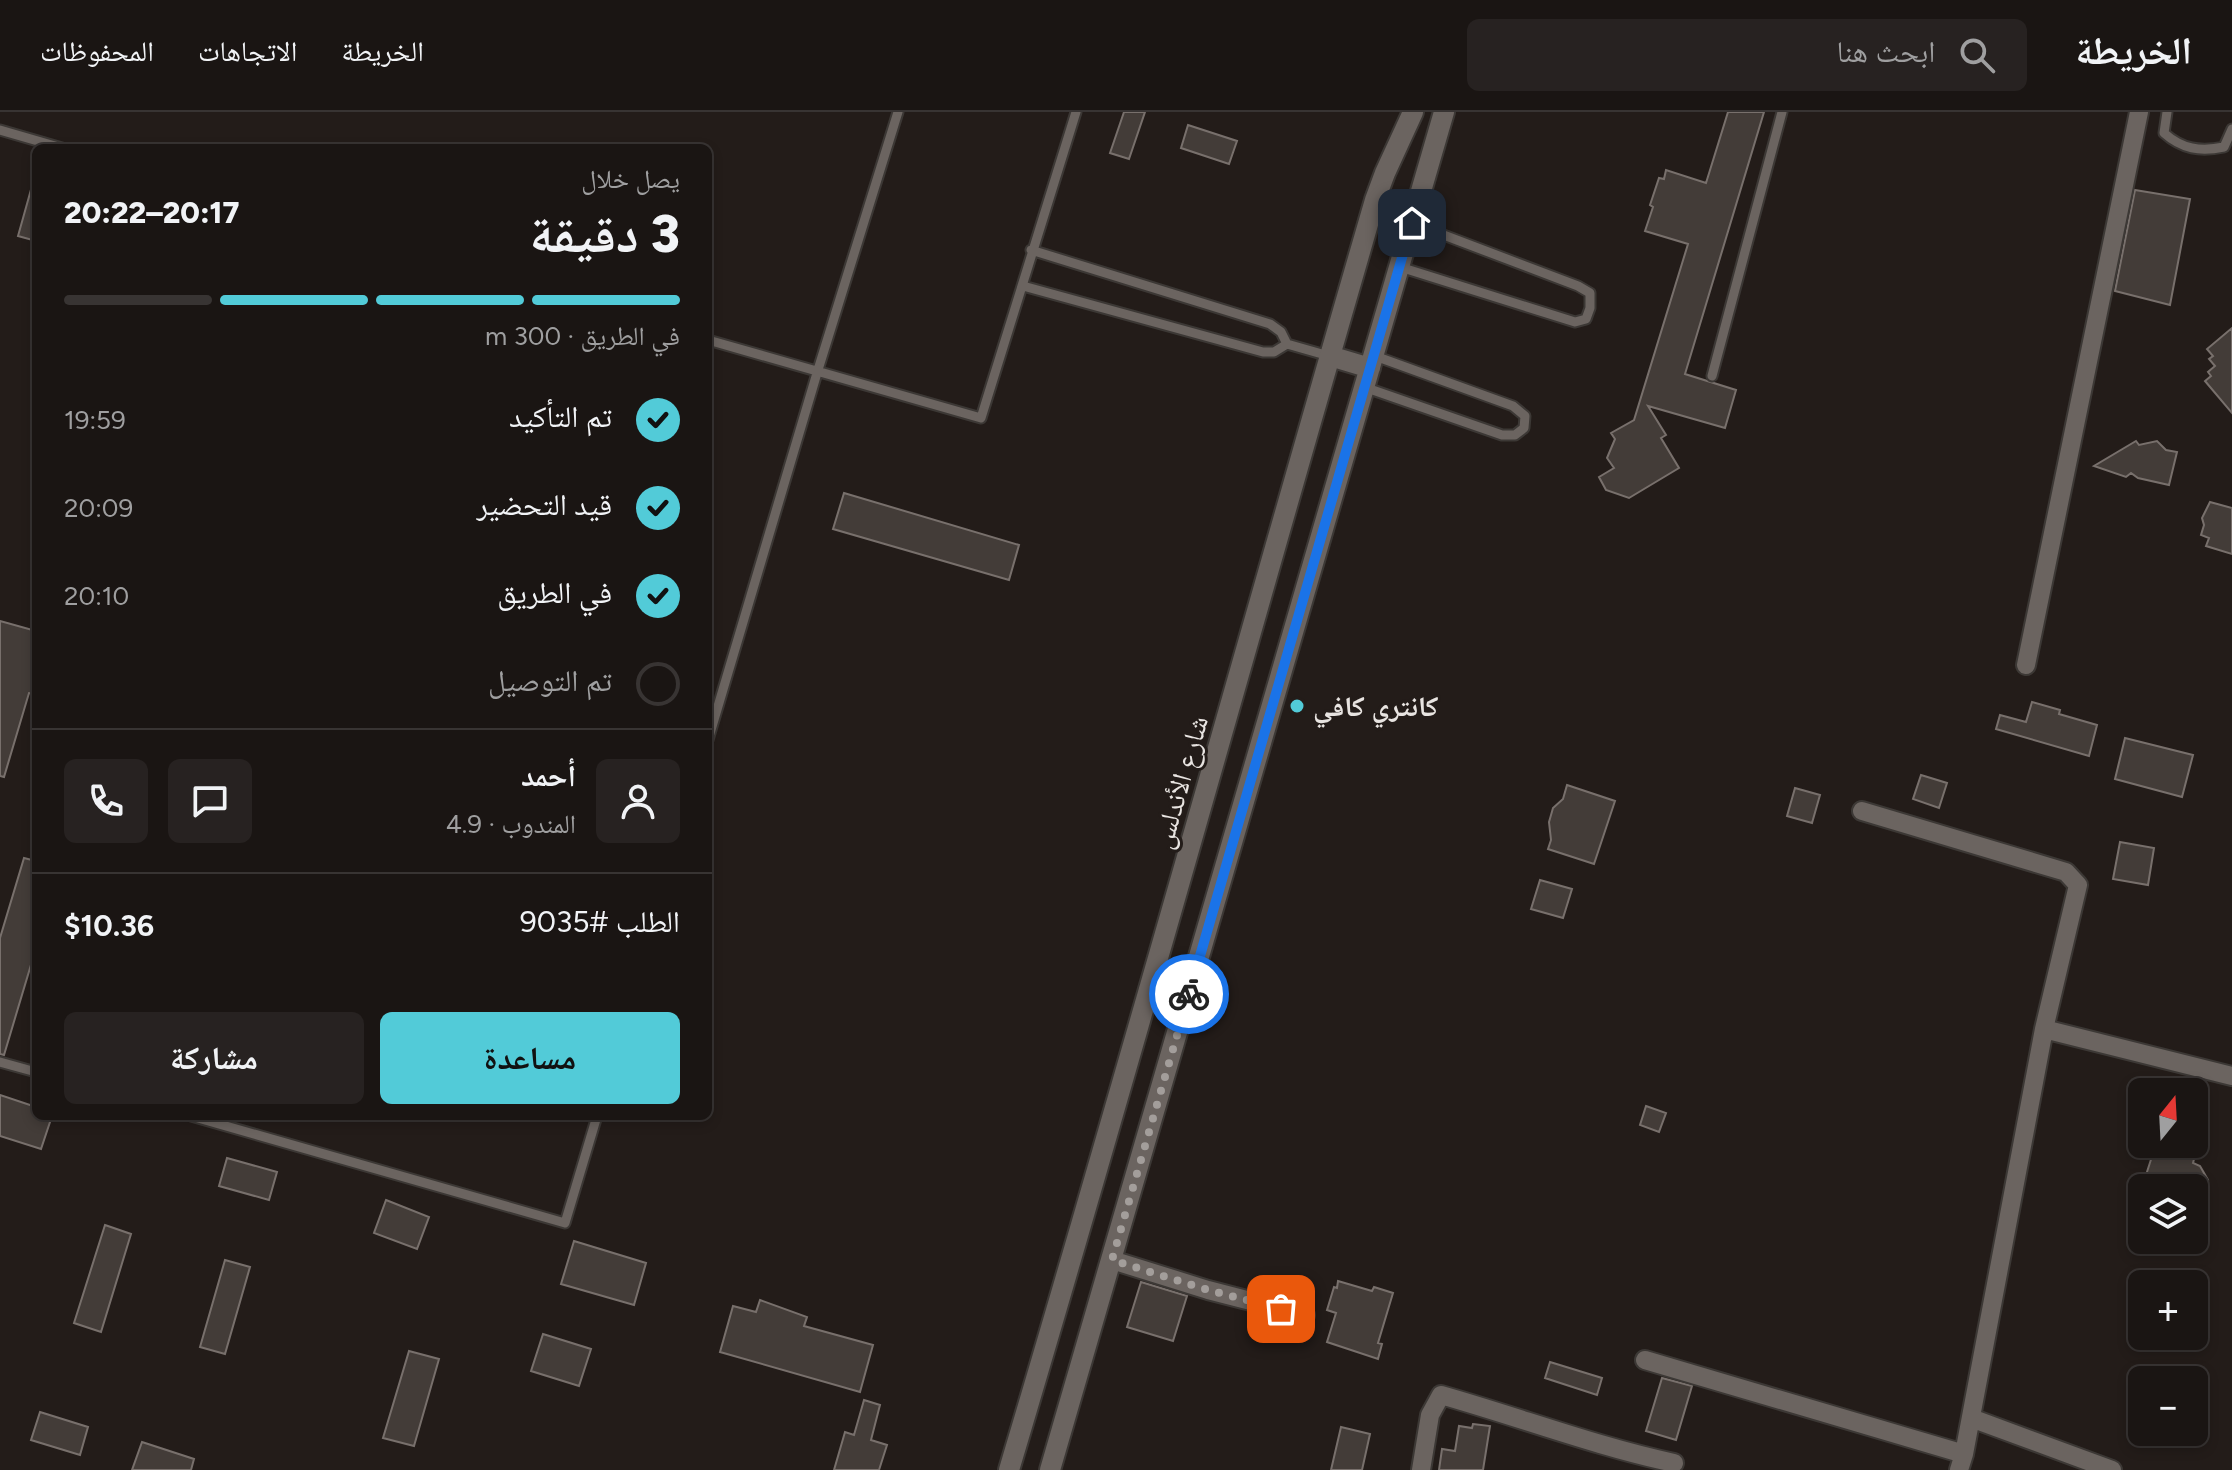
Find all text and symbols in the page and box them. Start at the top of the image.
search box [1467,19,2027,91]
text: الخريطة [2075,28,2192,74]
text: ابحث هنا [1837,33,1935,70]
icon: search [1955,33,1999,77]
text: المحفوظات [40,34,154,68]
text: الاتجاهات [198,34,297,68]
text: الخريطة [341,34,424,68]
text: يصل خلال [581,163,680,195]
pin [1378,189,1446,257]
text: 20:17–20:22 [64,194,239,231]
icon: home [1390,201,1434,245]
text: 3 دقيقة [529,203,680,265]
text: في الطريق · 300 m [485,320,680,352]
text: تم التأكيد [509,398,612,435]
icon: check [636,398,680,442]
text: 19:59 [64,404,126,436]
text: قيد التحضير [476,486,612,523]
icon: check [636,486,680,530]
text: 20:09 [64,492,133,524]
text: في الطريق [497,574,612,611]
icon: check [636,574,680,618]
text: 20:10 [64,580,129,612]
text: تم التوصيل [488,662,612,699]
place label: كانتري كافي [1313,689,1439,729]
marker: كانتري كافي [1288,697,1306,715]
street label: شارع الأندلس [1145,712,1216,853]
text: أحمد [521,757,576,794]
button: phone [64,759,148,843]
button: chat [168,759,252,843]
button: person [596,759,680,843]
text: المندوب · 4.9 [446,808,576,840]
text: الطلب #9035 [520,903,680,940]
text: $10.36 [64,907,154,944]
courier [1149,954,1229,1034]
icon: bike [1167,972,1211,1016]
button: مشاركة [64,1012,364,1104]
button: مساعدة [380,1012,680,1104]
north arrow [2128,1078,2208,1158]
map controls [2128,1078,2208,1446]
button: layers [2128,1174,2208,1254]
button: + [2128,1270,2208,1350]
pin [1247,1275,1315,1343]
icon: bag [1259,1287,1303,1331]
button: − [2128,1366,2208,1446]

